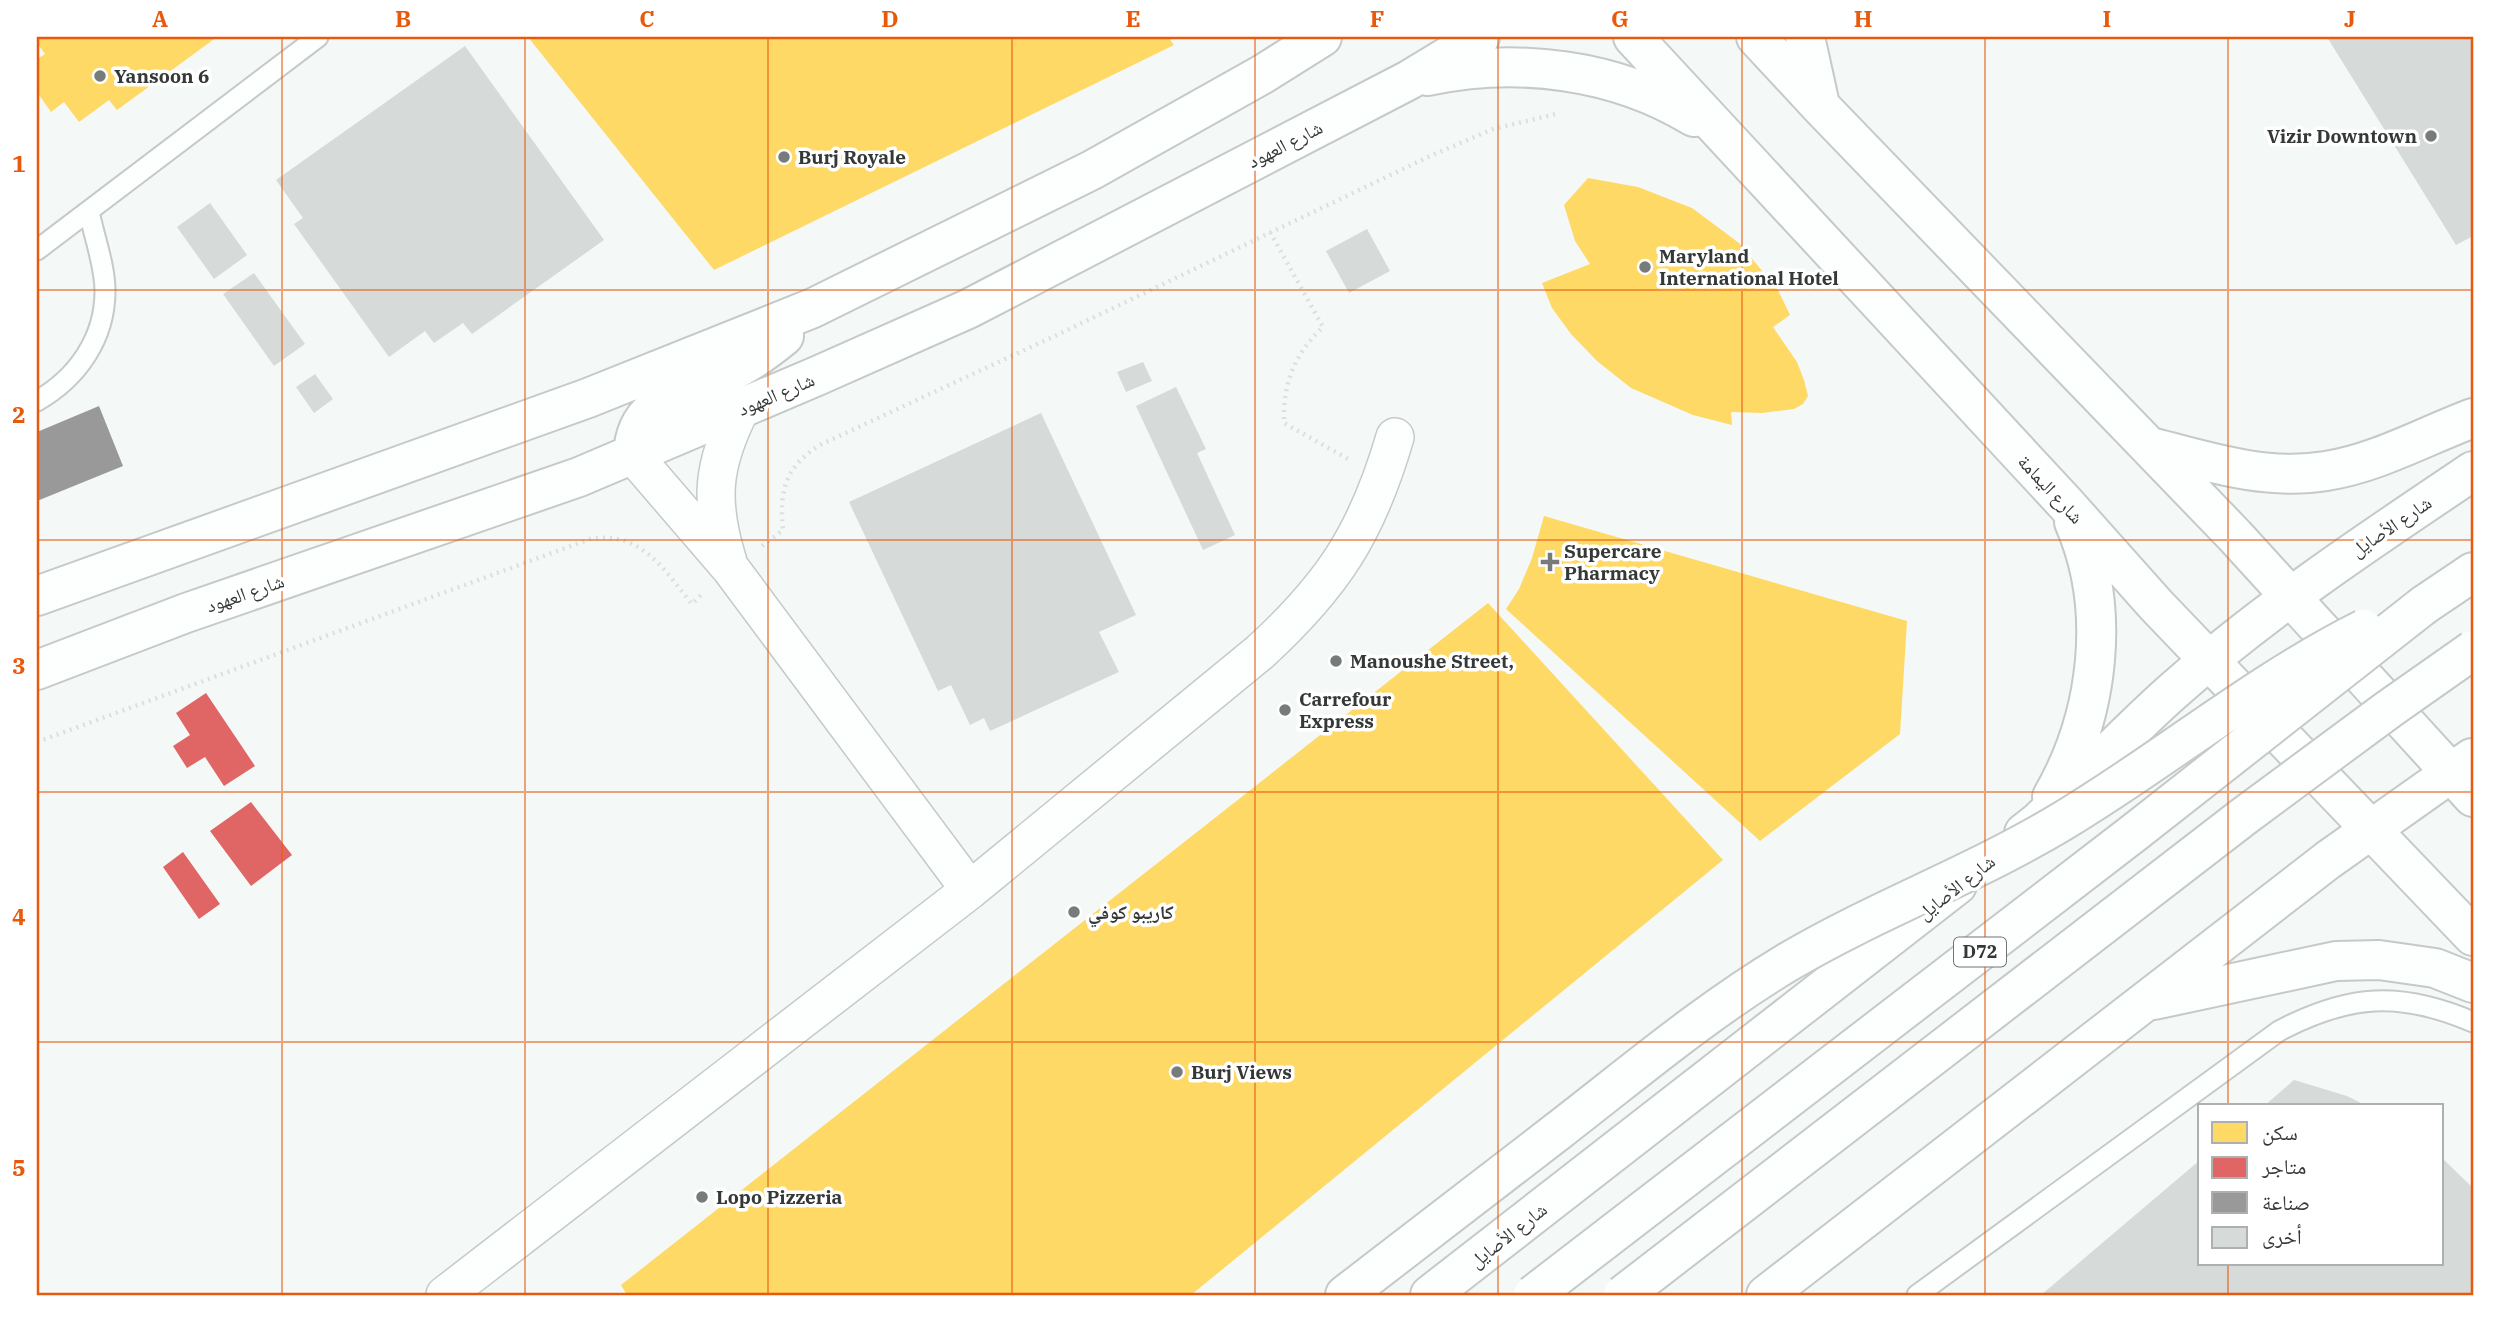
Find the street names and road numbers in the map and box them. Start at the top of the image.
street label: شارع العهود [1243,115,1327,173]
street label: شارع العهود [734,367,818,421]
street label: شارع اليمامة [2013,449,2089,529]
street label: شارع الأصايل [2346,490,2436,562]
street label: شارع العهود [203,568,287,618]
street label: شارع الأصايل [1912,849,2000,925]
road number: D72 [1954,937,2006,967]
street label: شارع الأصايل [1464,1197,1552,1273]

